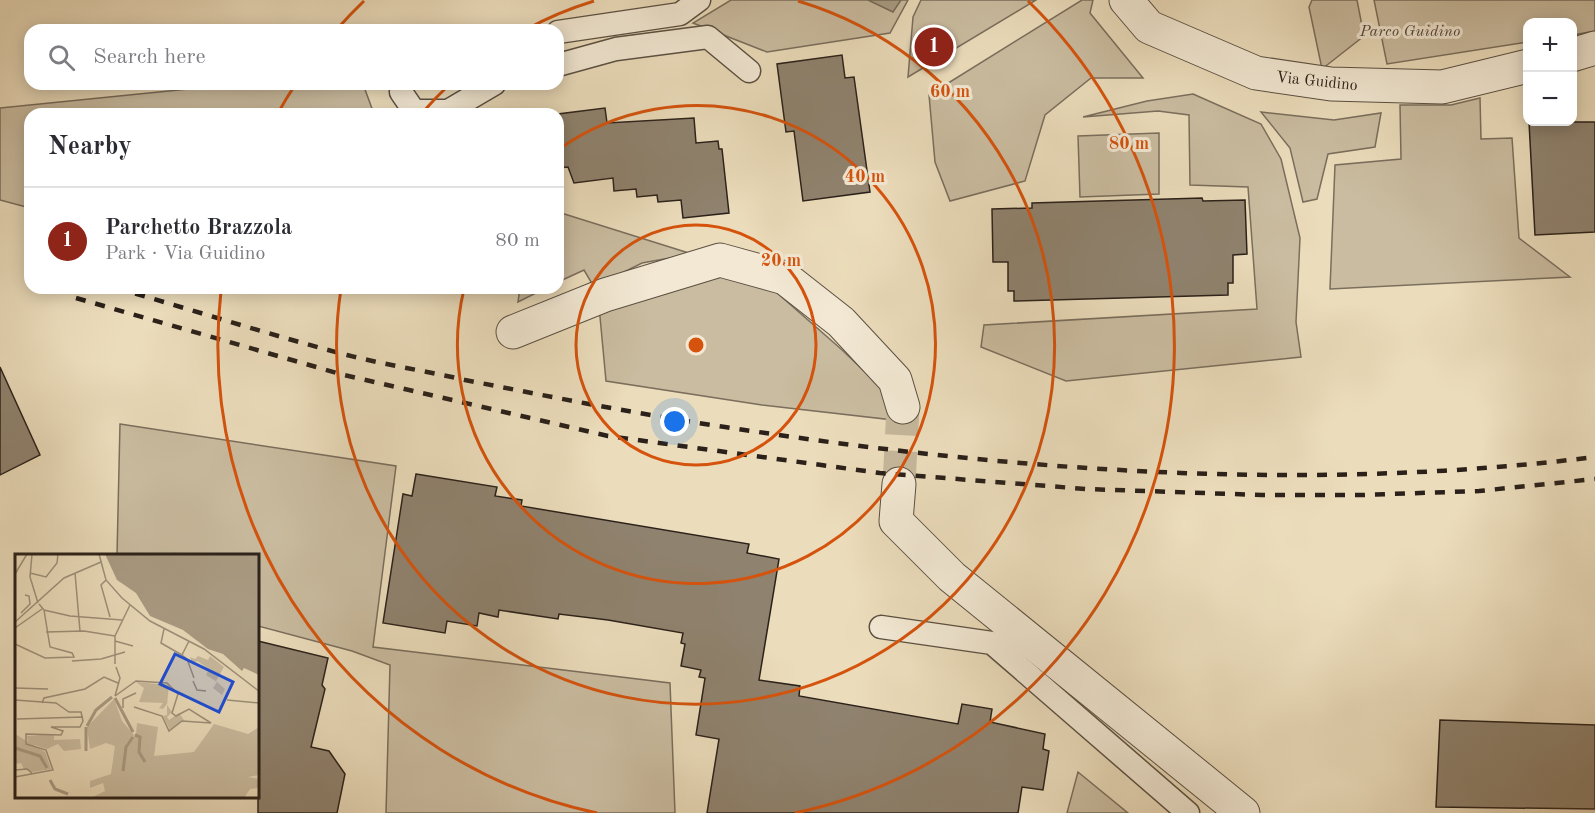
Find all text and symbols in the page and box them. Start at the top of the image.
map controls [1523,18,1577,126]
button: + [1523,18,1577,72]
search box [24,24,564,90]
pin: 1 [914,24,954,70]
park label: Parco Guidino [1359,24,1460,40]
icon: search [45,41,78,74]
text: Search here [93,46,206,68]
street label: Via Guidino [1275,70,1358,94]
button: − [1523,72,1577,126]
text: 60 m [930,83,970,101]
text: Nearby [48,134,132,160]
text: 80 m [1109,135,1149,153]
text: 40 m [845,168,885,186]
text: Parchetto Brazzola [105,217,292,239]
text: 1 [62,231,73,251]
text: 80 m [495,231,540,251]
text: Park · Via Guidino [105,244,265,264]
text: 20 m [761,252,801,270]
centre of rings [686,335,706,355]
your location [660,407,689,436]
inset map [15,554,260,798]

